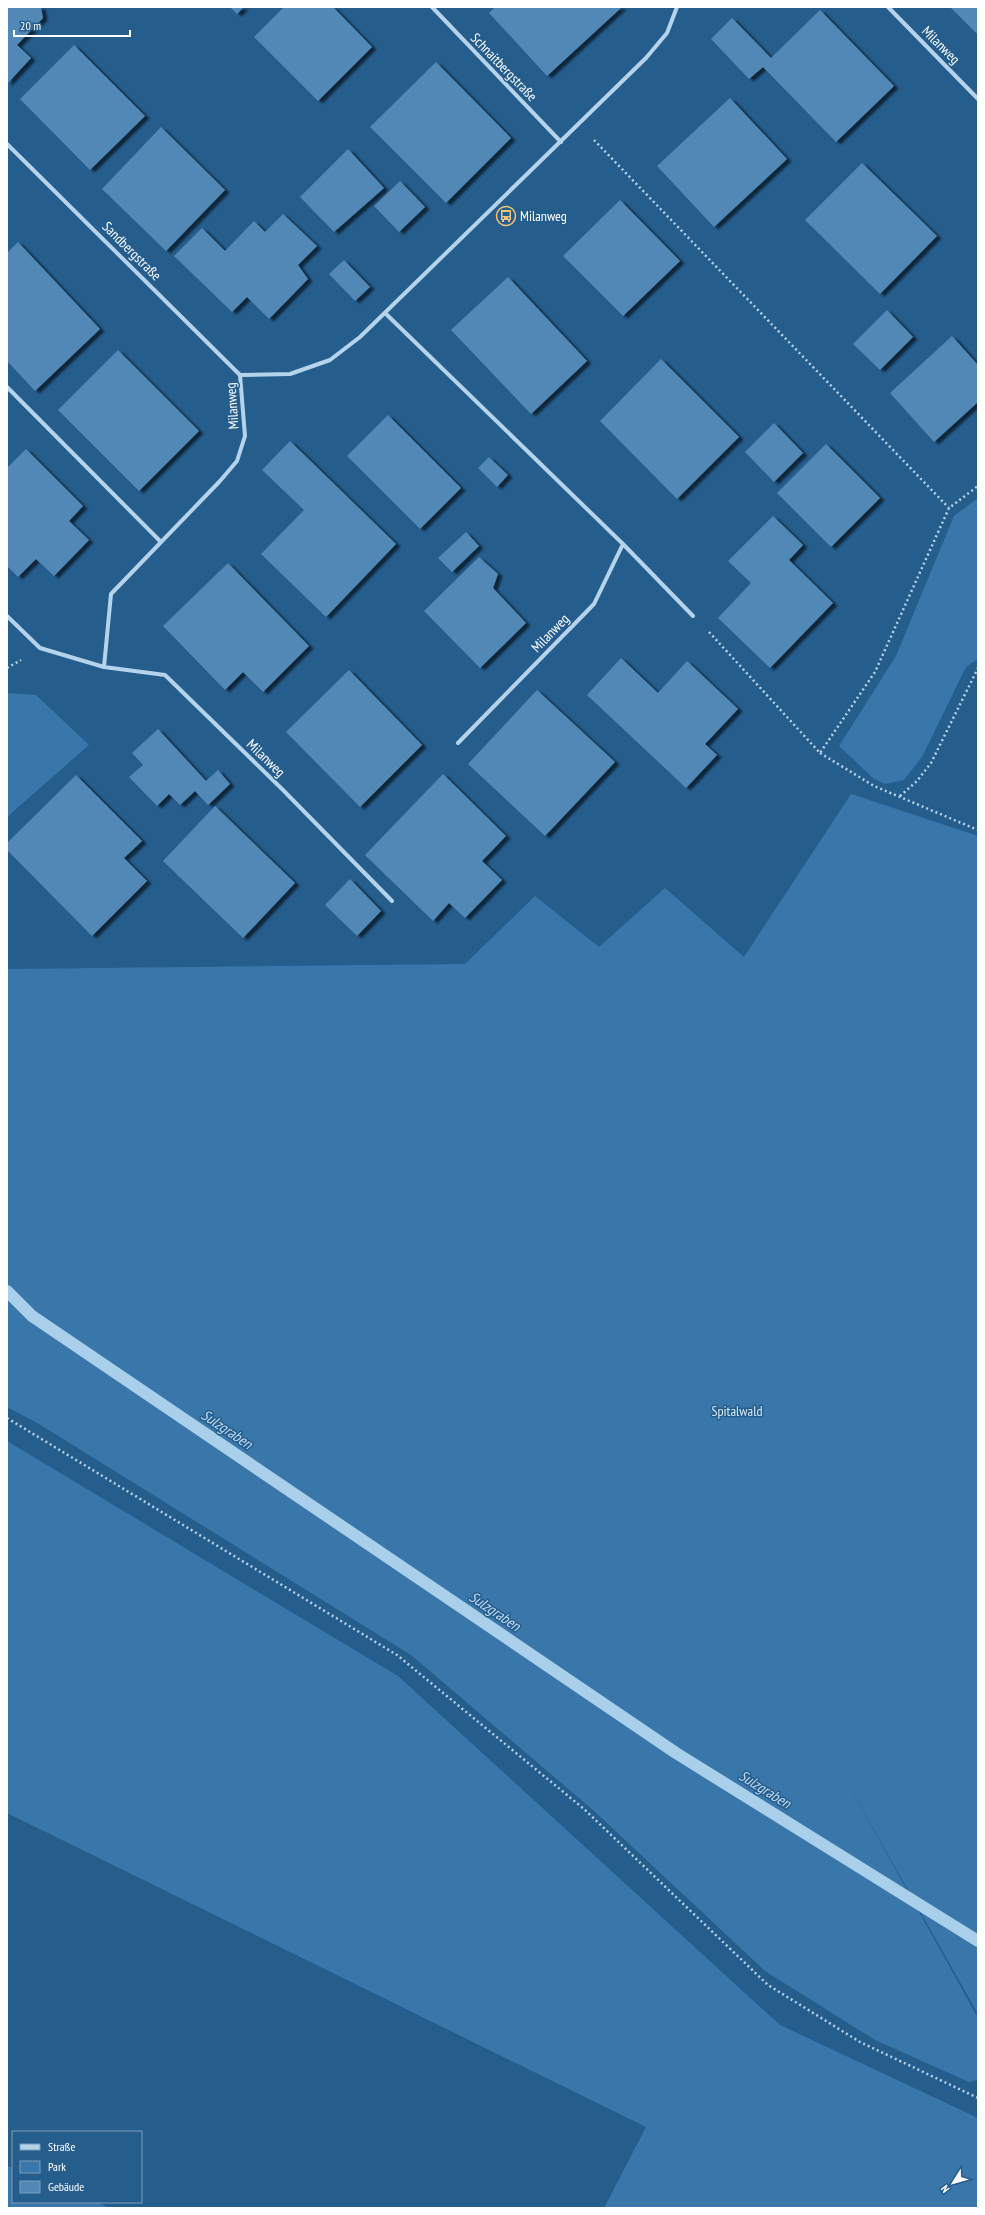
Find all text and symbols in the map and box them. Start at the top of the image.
scale bar [14,12,130,38]
text: 20 m [20,18,41,33]
street label: Milanweg [918,22,964,68]
street label: Schnaitbergstraße [467,29,541,105]
bus stop icon: Milanweg [495,205,517,227]
place label: Milanweg [520,207,567,225]
street label: Sandbergstraße [99,218,165,284]
street label: Milanweg [221,382,243,430]
street label: Milanweg [527,610,573,656]
street label: Milanweg [243,735,289,781]
park label: Spitalwald [711,1402,763,1420]
water label: Sulzgraben [198,1405,257,1454]
water label: Sulzgraben [466,1587,525,1636]
water label: Sulzgraben [736,1766,796,1813]
legend [12,2131,142,2203]
text: Straße [48,2139,75,2154]
text: Park [48,2159,66,2174]
north arrow [933,2163,973,2203]
text: Gebäude [48,2179,84,2194]
text: N [938,2182,952,2196]

